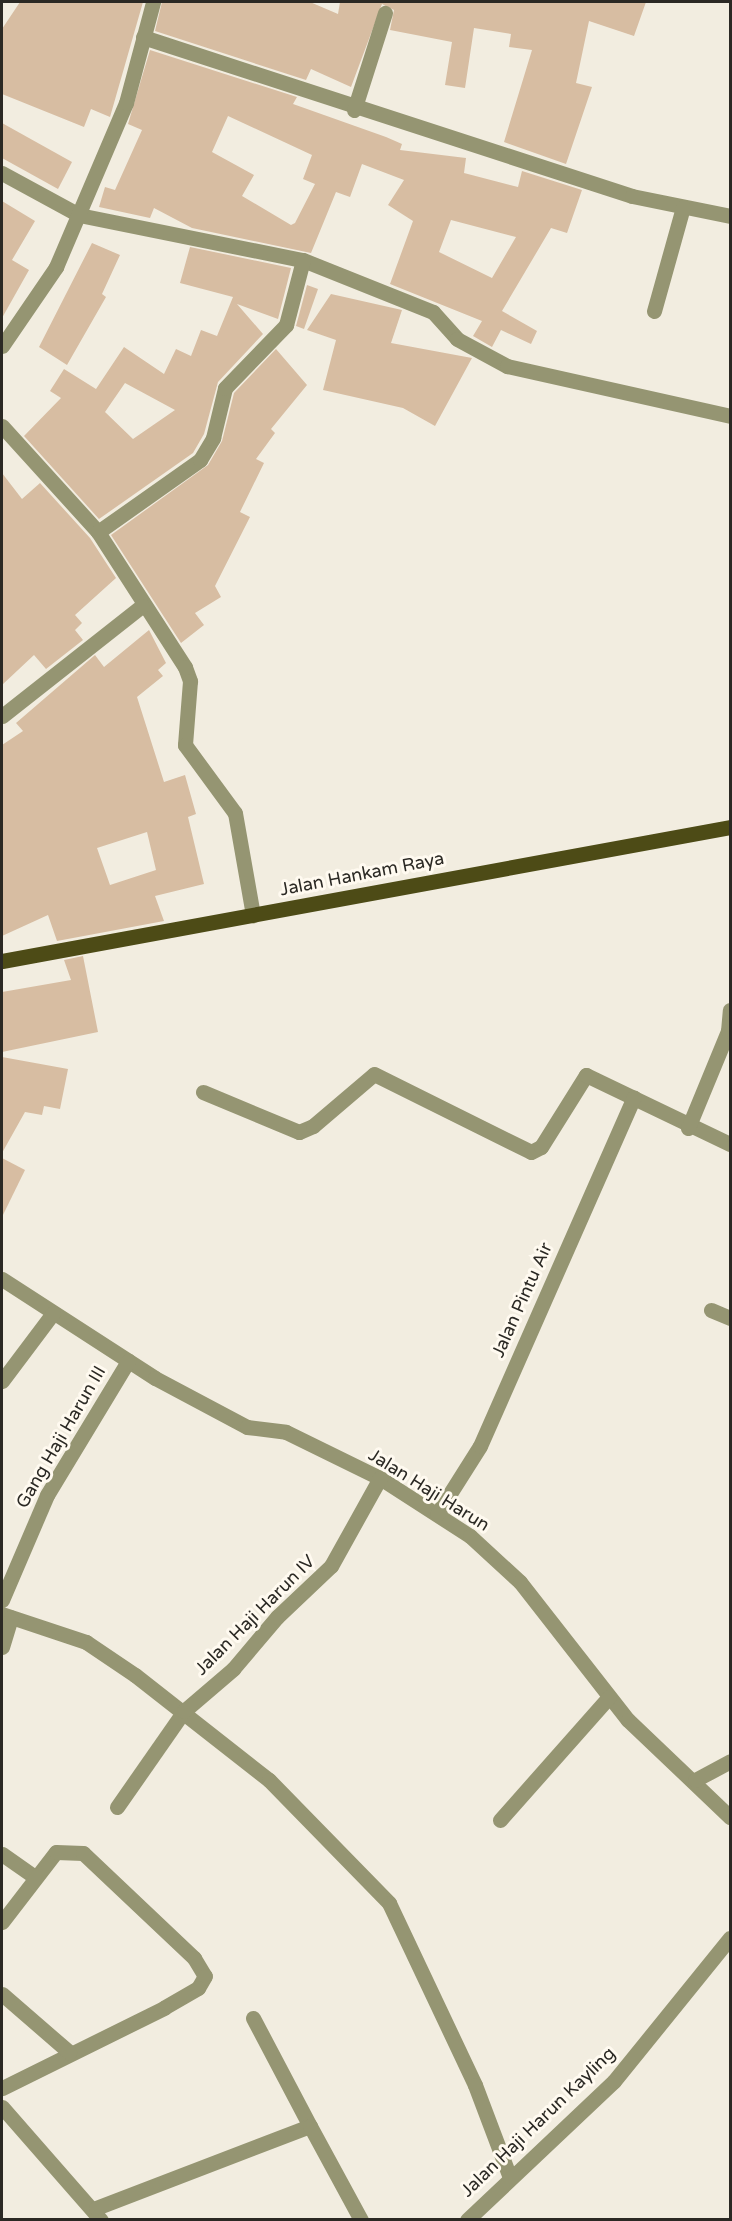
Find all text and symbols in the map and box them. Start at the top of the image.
street label: Jalan Hankam Raya [278,847,446,901]
street label: Jalan Pintu Air [487,1239,557,1361]
street label: Gang Haji Harun III [11,1362,111,1512]
street label: Jalan Haji Harun [364,1444,494,1536]
street label: Jalan Haji Harun IV [190,1550,320,1680]
street label: Jalan Haji Harun Kayling [456,2043,620,2201]

